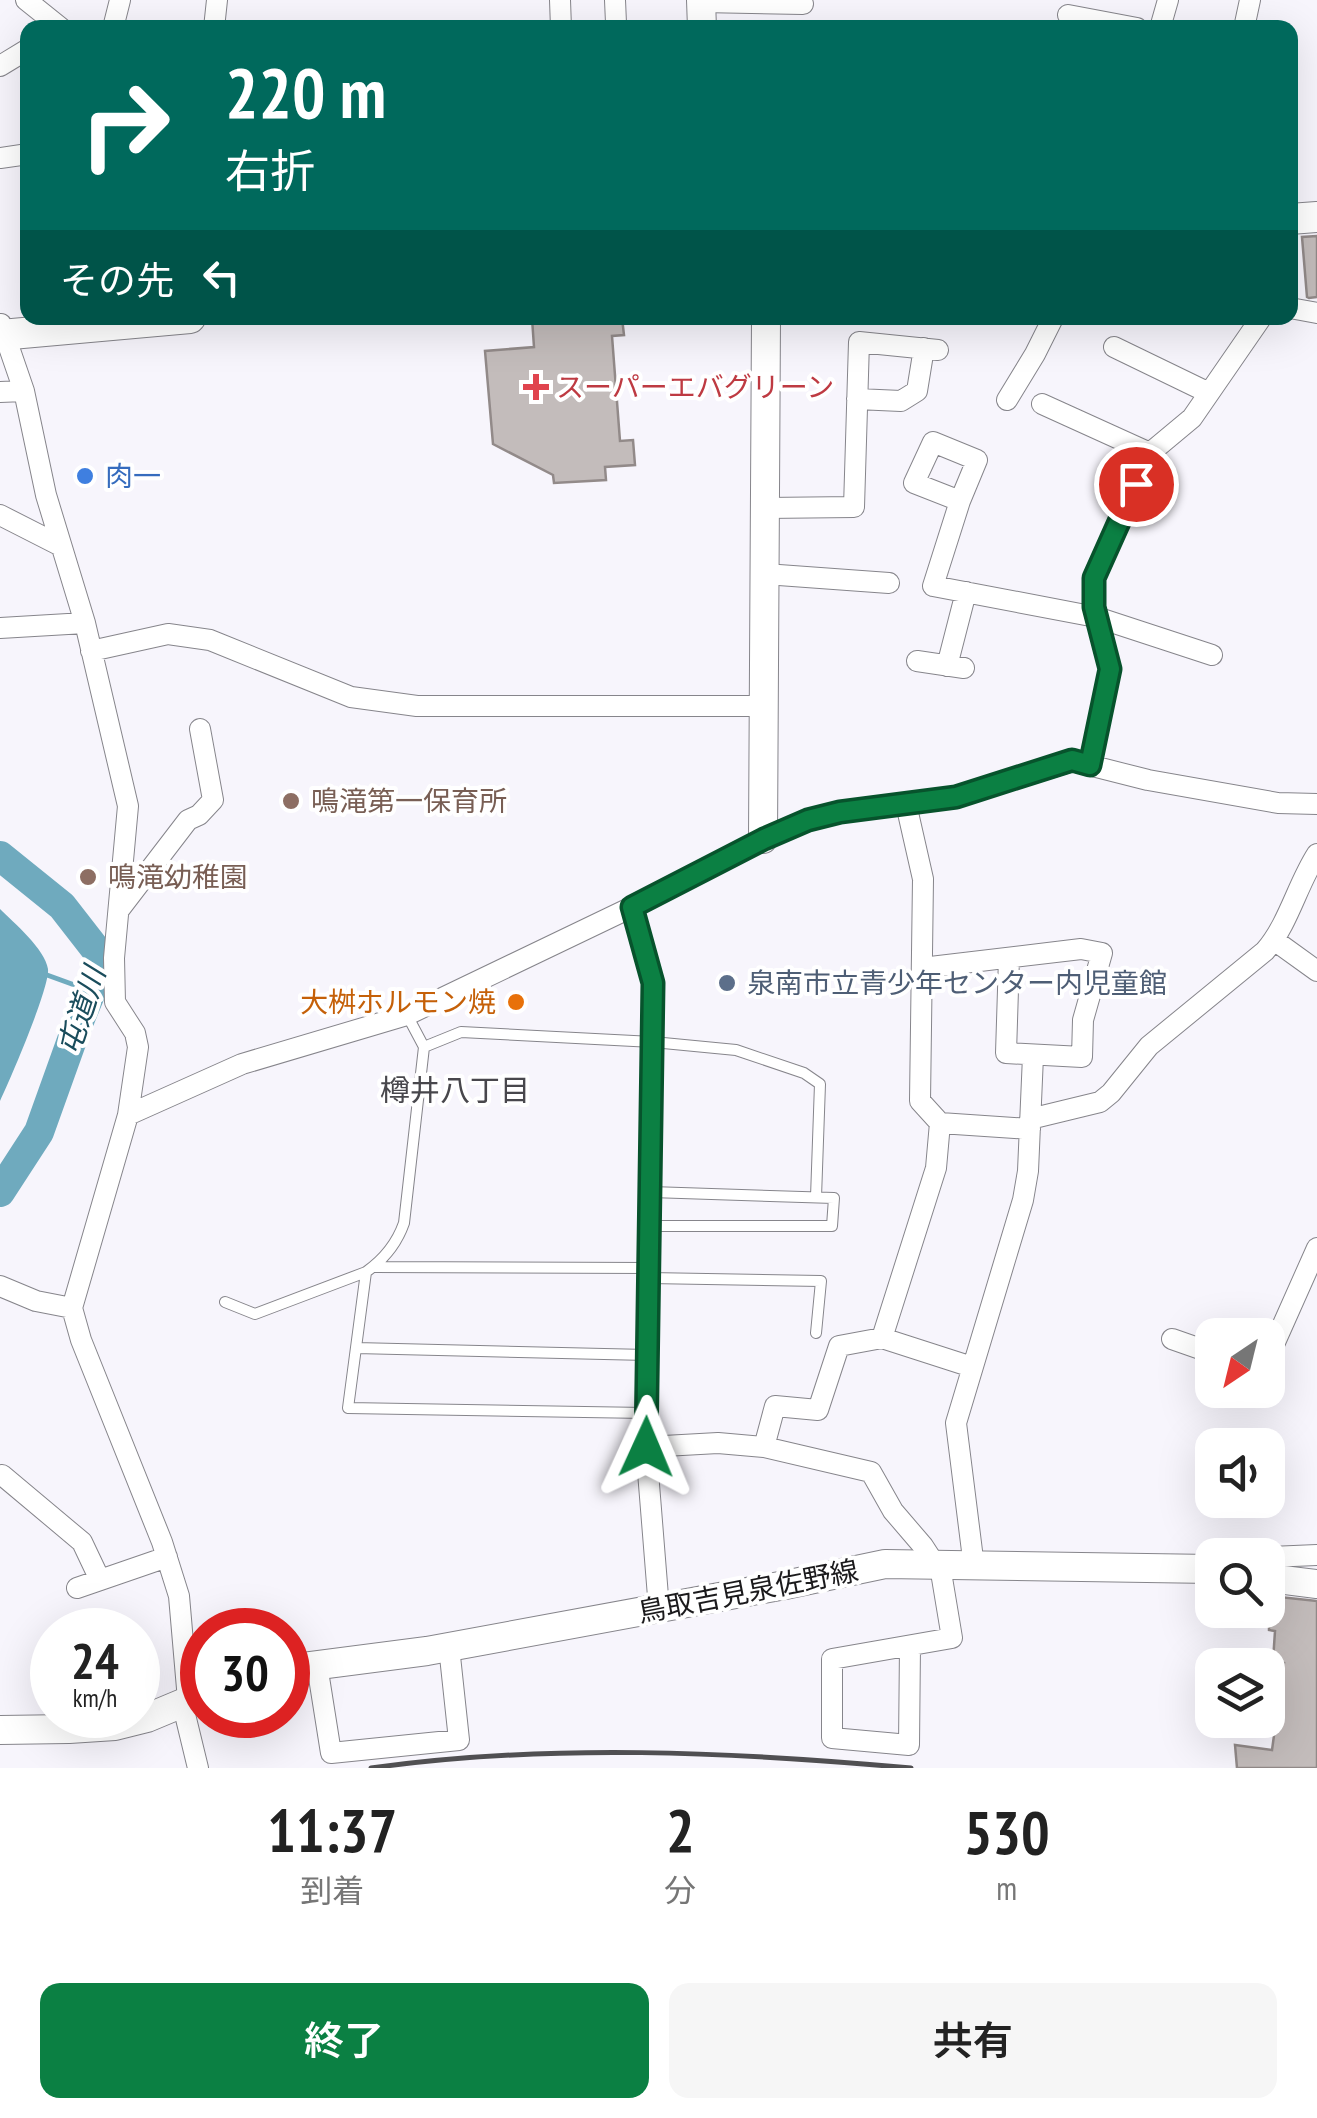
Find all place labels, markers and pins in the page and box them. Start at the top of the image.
place label: スーパーエバグリーン [556,368,834,405]
marker: スーパーエバグリーン [525,376,547,398]
pin [1094,442,1179,527]
place label: 肉一 [105,457,161,494]
marker: 肉一 [74,465,96,487]
place label: 鳴滝第一保育所 [311,782,507,819]
marker: 鳴滝第一保育所 [280,790,302,812]
place label: 鳴滝幼稚園 [108,858,248,895]
marker: 鳴滝幼稚園 [77,866,99,888]
place label: 泉南市立青少年センター内児童館 [747,964,1167,1001]
marker: 泉南市立青少年センター内児童館 [716,972,738,994]
place label: 大桝ホルモン焼 [300,983,496,1020]
marker: 大桝ホルモン焼 [505,991,527,1013]

